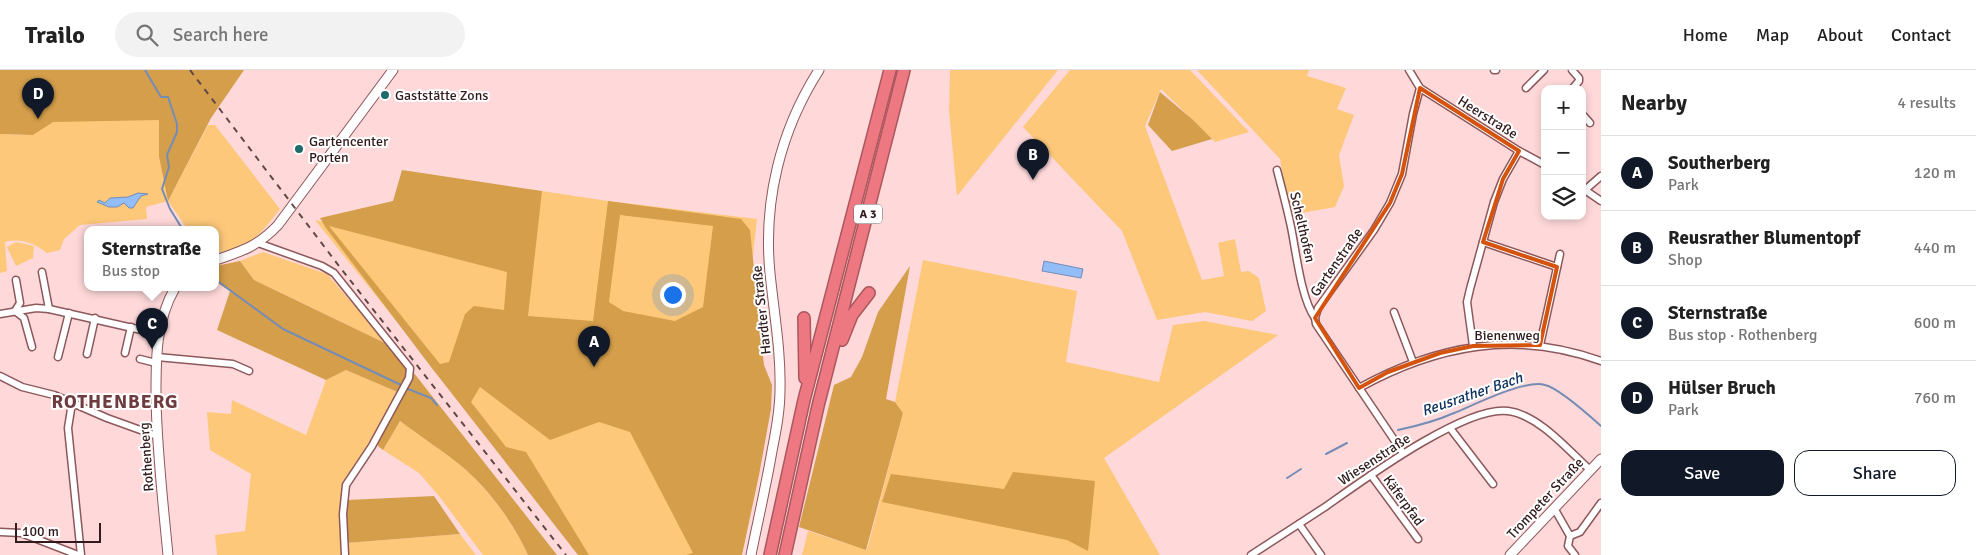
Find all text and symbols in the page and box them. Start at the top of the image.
search box [115,12,465,57]
text: Trailo [25,20,85,50]
icon: search [133,21,161,49]
text: Search here [173,23,269,47]
text: Home [1683,24,1728,46]
text: Map [1756,24,1789,46]
text: About [1817,24,1863,46]
text: Contact [1891,24,1951,46]
pin: D [22,78,54,119]
map controls [1541,85,1586,220]
button: + [1541,85,1586,130]
place label: Gaststätte Zons [395,87,488,104]
marker: Gaststätte Zons [379,89,391,101]
text: Nearby [1621,90,1687,116]
street label: Heerstraße [1455,92,1521,143]
text: 4 results [1897,93,1956,113]
button: − [1541,130,1586,175]
place label: Gartencenter Porten [309,133,389,166]
pin: B [1017,139,1049,180]
marker: Gartencenter Porten [293,143,305,155]
text: Southerberg [1668,151,1770,175]
text: A [1632,163,1642,183]
text: 120 m [1914,163,1956,183]
button: layers [1541,175,1586,220]
text: Park [1668,175,1699,195]
street label: Schelthofen [1286,190,1319,264]
road number: A 3 [854,204,882,224]
street label: Gartenstraße [1307,225,1366,300]
popup [84,226,219,291]
text: Reusrather Blumentopf [1668,226,1860,250]
text: Sternstraße [102,237,201,261]
text: B [1632,238,1642,258]
text: 440 m [1914,238,1956,258]
text: Shop [1668,250,1702,270]
text: Bus stop [102,261,160,281]
street label: Hardter Straße [748,265,775,355]
your location [660,282,686,308]
text: Sternstraße [1668,301,1767,325]
pin: C [136,308,168,349]
text: C [1632,313,1642,333]
text: 600 m [1914,313,1956,333]
text: Bus stop · Rothenberg [1668,325,1817,345]
pin: A [578,326,610,367]
street label: Bienenweg [1474,327,1540,344]
water label: Reusrather Bach [1419,368,1526,420]
text: Hülser Bruch [1668,376,1776,400]
text: D [1632,388,1642,408]
text: 760 m [1914,388,1956,408]
district label: ROTHENBERG [51,390,179,414]
text: Park [1668,400,1699,420]
street label: Rothenberg [136,422,157,492]
street label: Wiesenstraße [1335,430,1413,489]
button: Save [1621,450,1784,496]
button: Share [1794,450,1956,496]
street label: Trompeter Straße [1503,454,1587,542]
street label: Käferpfad [1379,472,1428,529]
scale bar [15,520,101,543]
text: 100 m [22,523,59,540]

